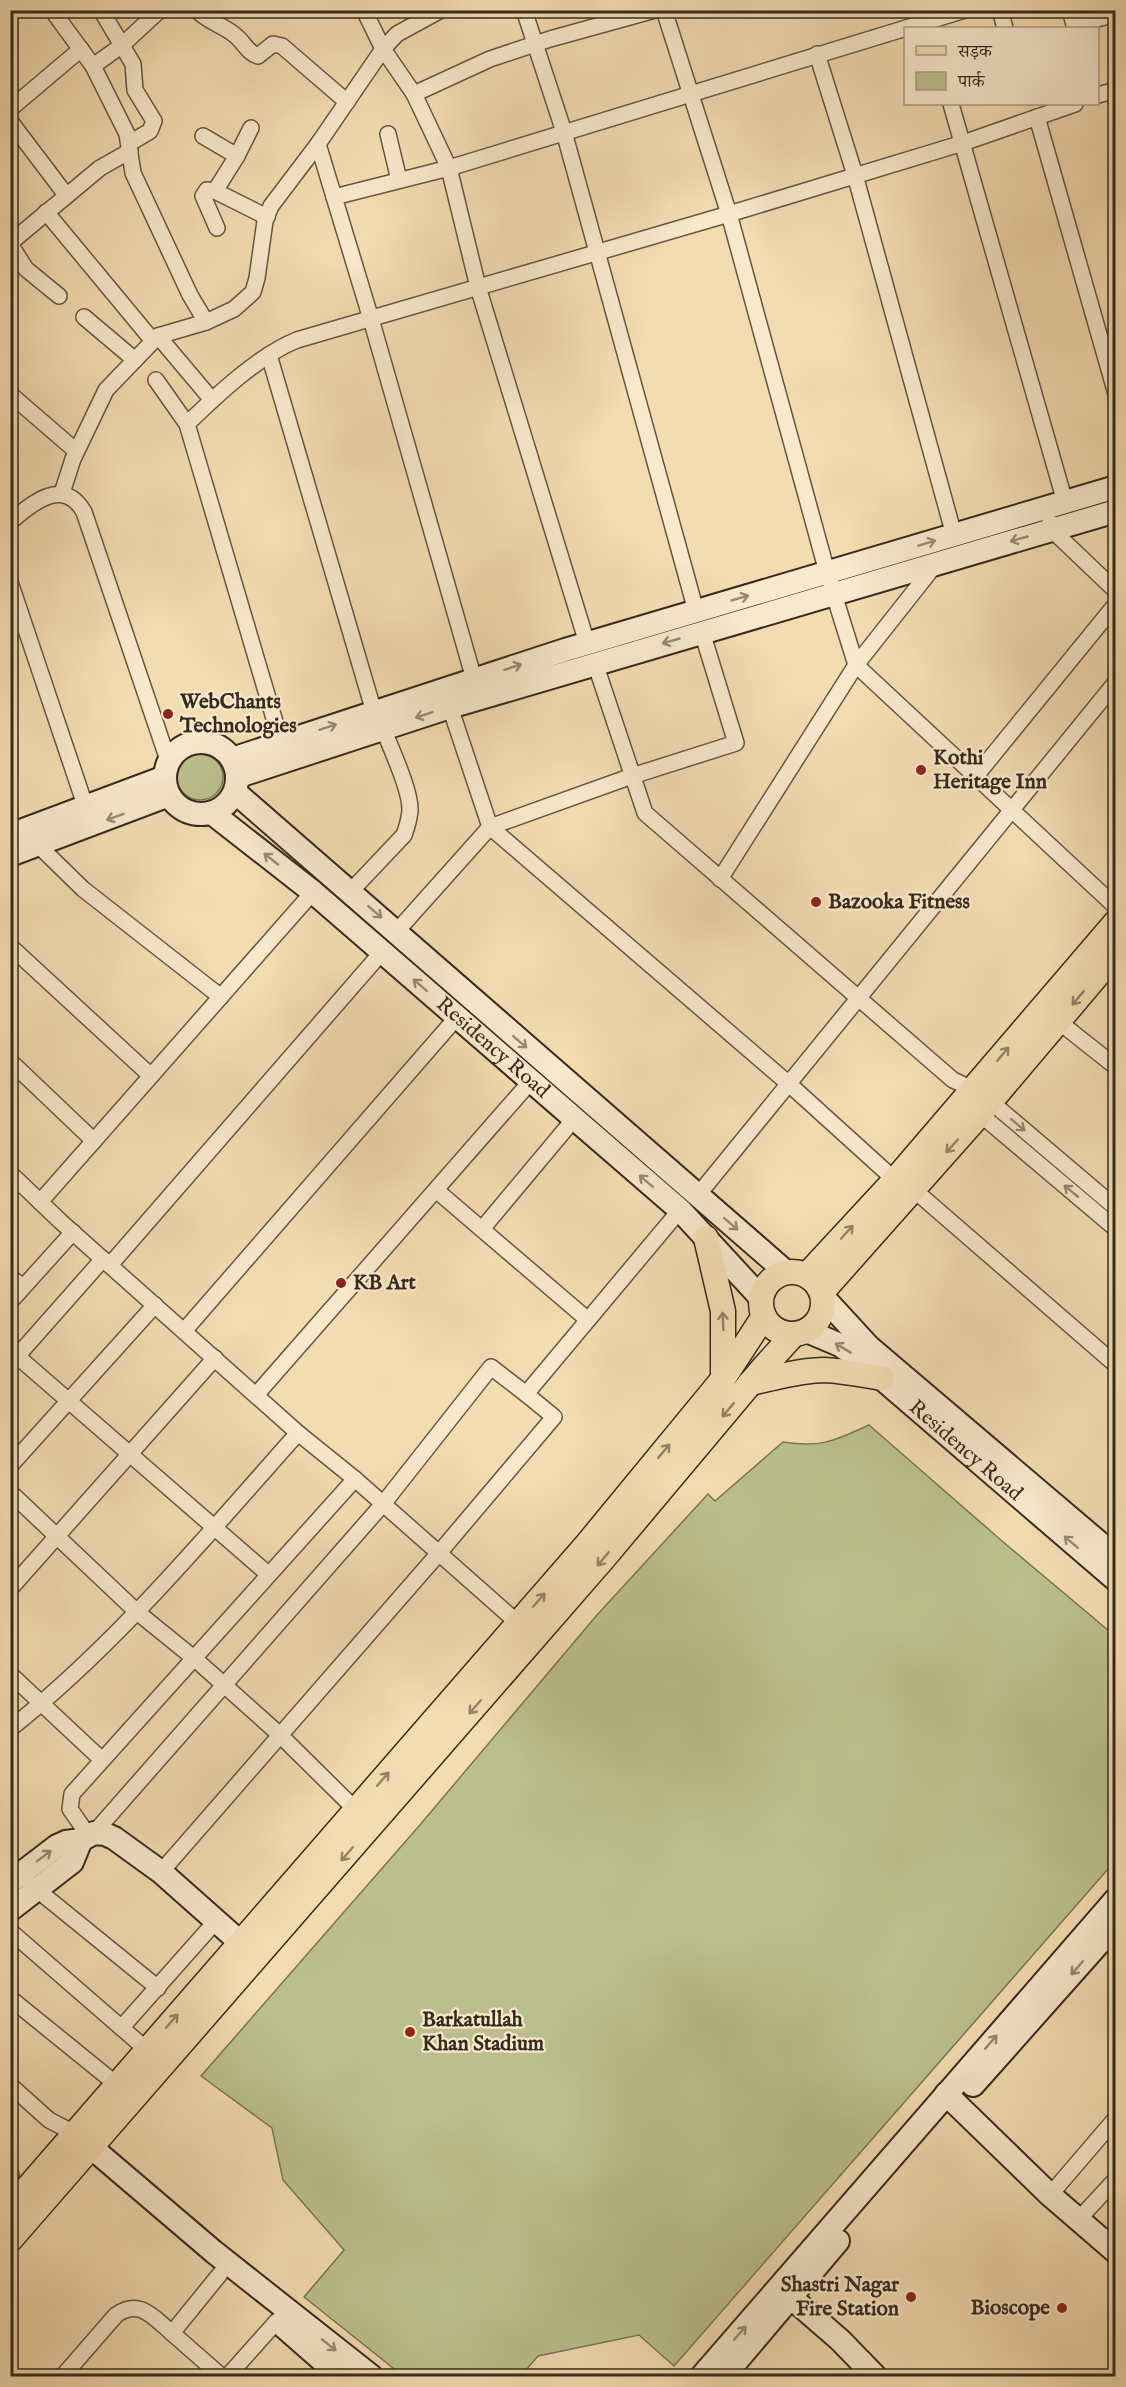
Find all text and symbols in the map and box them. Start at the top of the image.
legend [904,27,1099,105]
text: सड़क [957,41,993,64]
text: पार्क [957,71,986,94]
one-way arrow [1010,534,1029,545]
one-way arrow [917,537,936,548]
one-way arrow [730,592,749,603]
one-way arrow [662,636,681,647]
one-way arrow [503,660,522,671]
place label: WebChants Technologies [179,689,297,740]
marker: WebChants Technologies [161,707,175,721]
one-way arrow [415,710,434,721]
one-way arrow [318,721,337,732]
place label: Kothi Heritage Inn [933,745,1047,796]
marker: Kothi Heritage Inn [914,763,928,777]
one-way arrow [106,812,125,823]
one-way arrow [263,853,279,866]
place label: Bazooka Fitness [828,889,970,916]
marker: Bazooka Fitness [809,895,823,909]
one-way arrow [367,905,382,919]
one-way arrow [413,978,428,992]
one-way arrow [1071,990,1084,1006]
street label: Residency Road [430,991,556,1105]
one-way arrow [512,1035,527,1049]
one-way arrow [996,1047,1010,1062]
one-way arrow [1010,1118,1025,1132]
one-way arrow [945,1139,959,1154]
one-way arrow [639,1174,654,1188]
one-way arrow [1064,1184,1079,1198]
one-way arrow [723,1217,739,1231]
one-way arrow [840,1225,854,1240]
place label: KB Art [353,1270,417,1297]
marker: KB Art [334,1276,348,1290]
one-way arrow [718,1311,729,1331]
one-way arrow [835,1342,852,1354]
street label: Residency Road [903,1394,1029,1508]
one-way arrow [721,1402,735,1417]
one-way arrow [658,1443,671,1459]
one-way arrow [1064,1535,1079,1549]
one-way arrow [596,1551,609,1567]
one-way arrow [532,1593,546,1608]
one-way arrow [468,1699,482,1714]
one-way arrow [376,1772,390,1787]
one-way arrow [340,1846,354,1861]
one-way arrow [35,1850,51,1863]
one-way arrow [1070,1960,1084,1975]
place label: Barkatullah Khan Stadium [422,2007,545,2058]
one-way arrow [165,2014,179,2029]
marker: Barkatullah Khan Stadium [403,2025,417,2039]
one-way arrow [984,2035,998,2050]
place label: Shastri Nagar Fire Station [781,2272,899,2323]
marker: Shastri Nagar Fire Station [904,2290,918,2304]
place label: Bioscope [971,2295,1050,2322]
marker: Bioscope [1055,2301,1069,2315]
one-way arrow [733,2325,747,2340]
one-way arrow [321,2338,336,2352]

